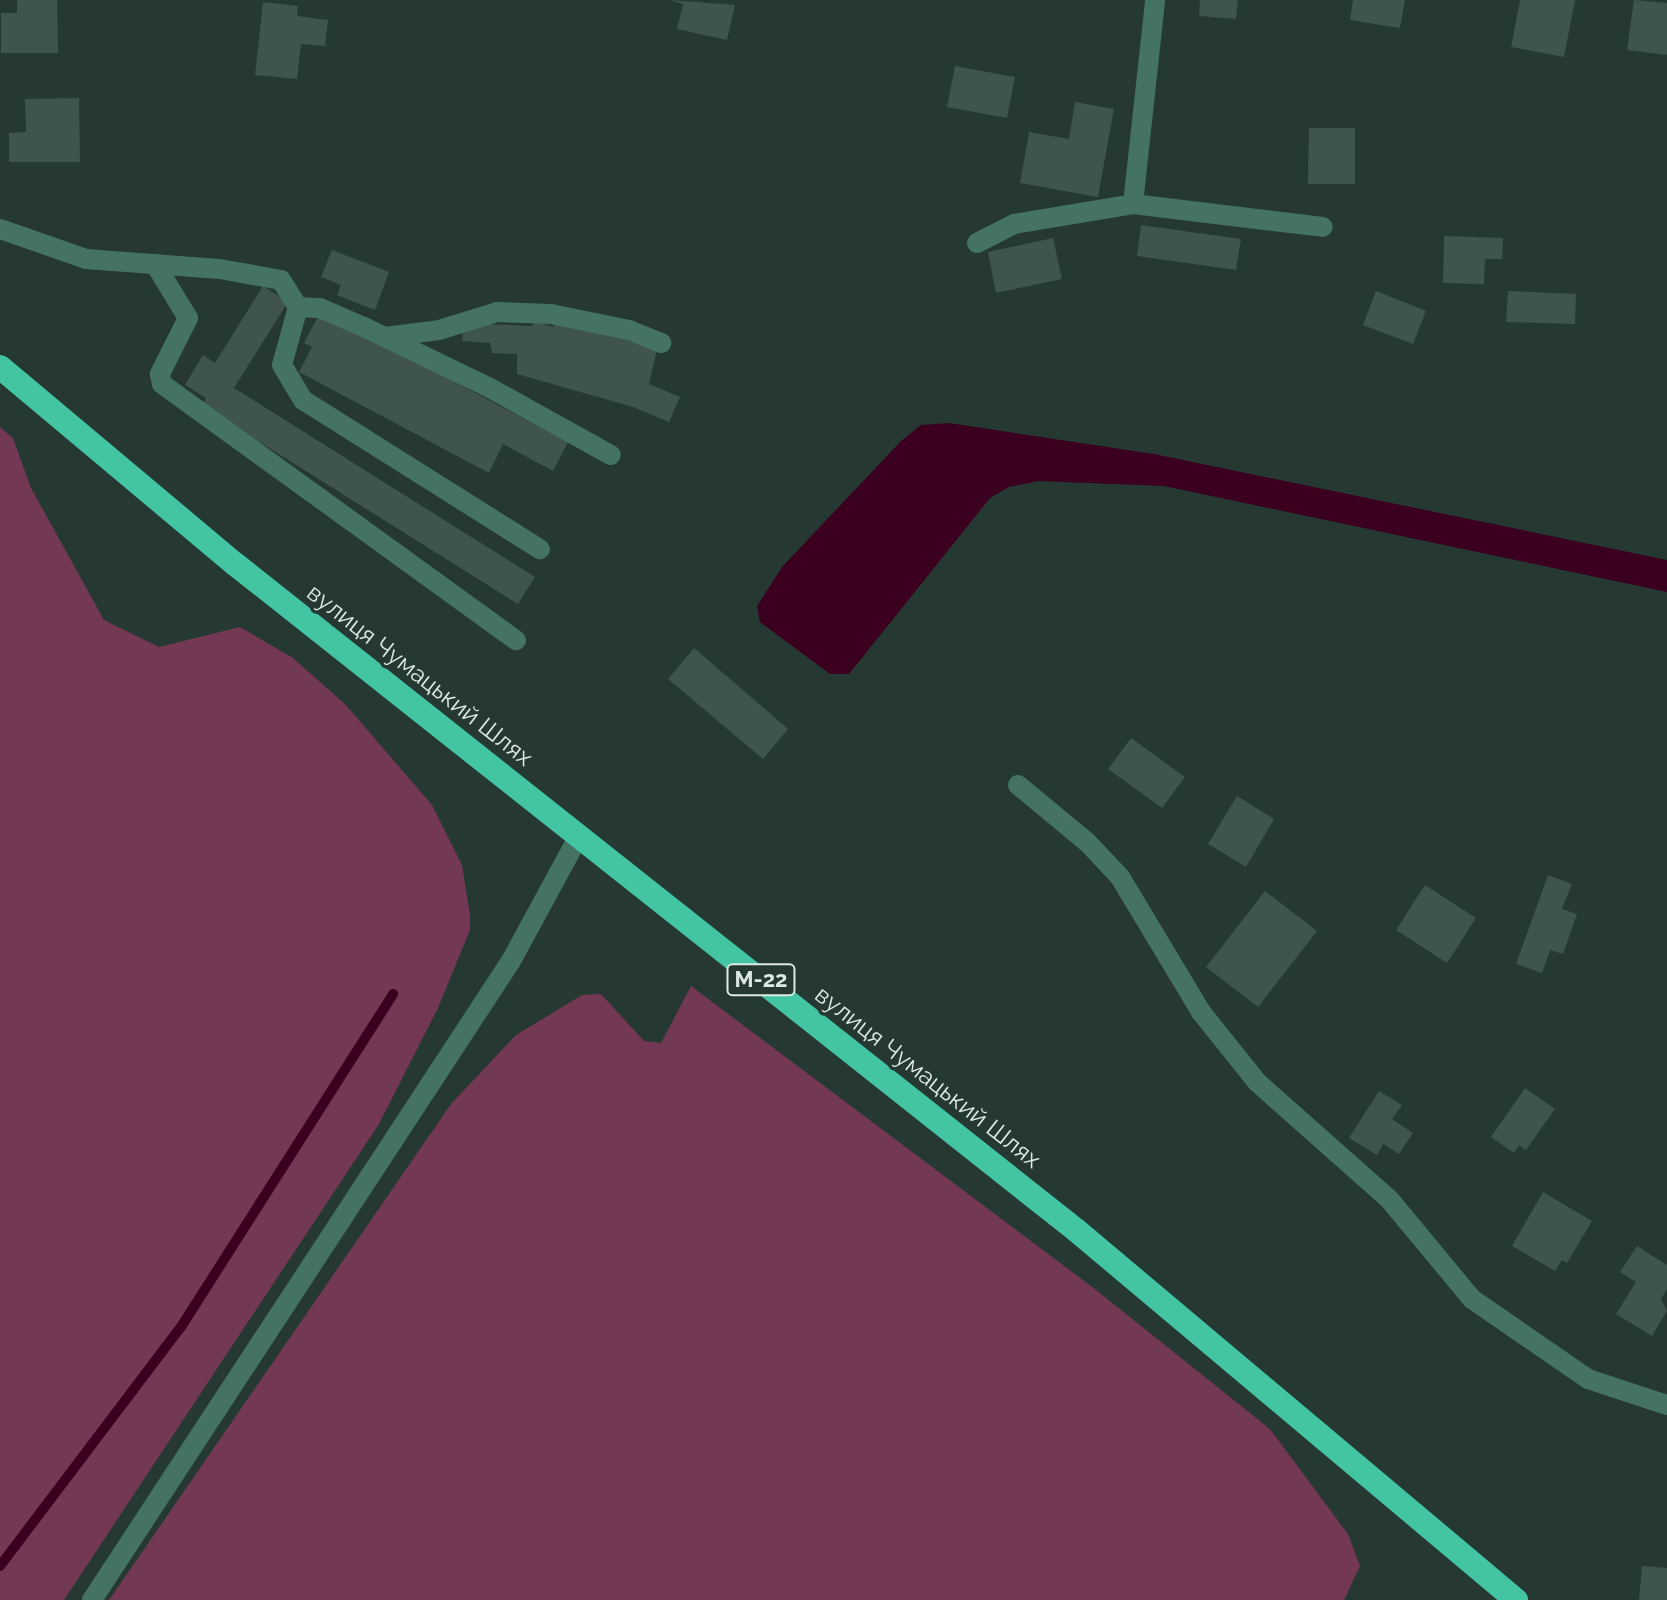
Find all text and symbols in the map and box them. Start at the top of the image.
street label: вулиця Чумацький Шлях [301,578,539,772]
road number: М-22 [725,962,797,998]
street label: вулиця Чумацький Шлях [809,980,1047,1174]

